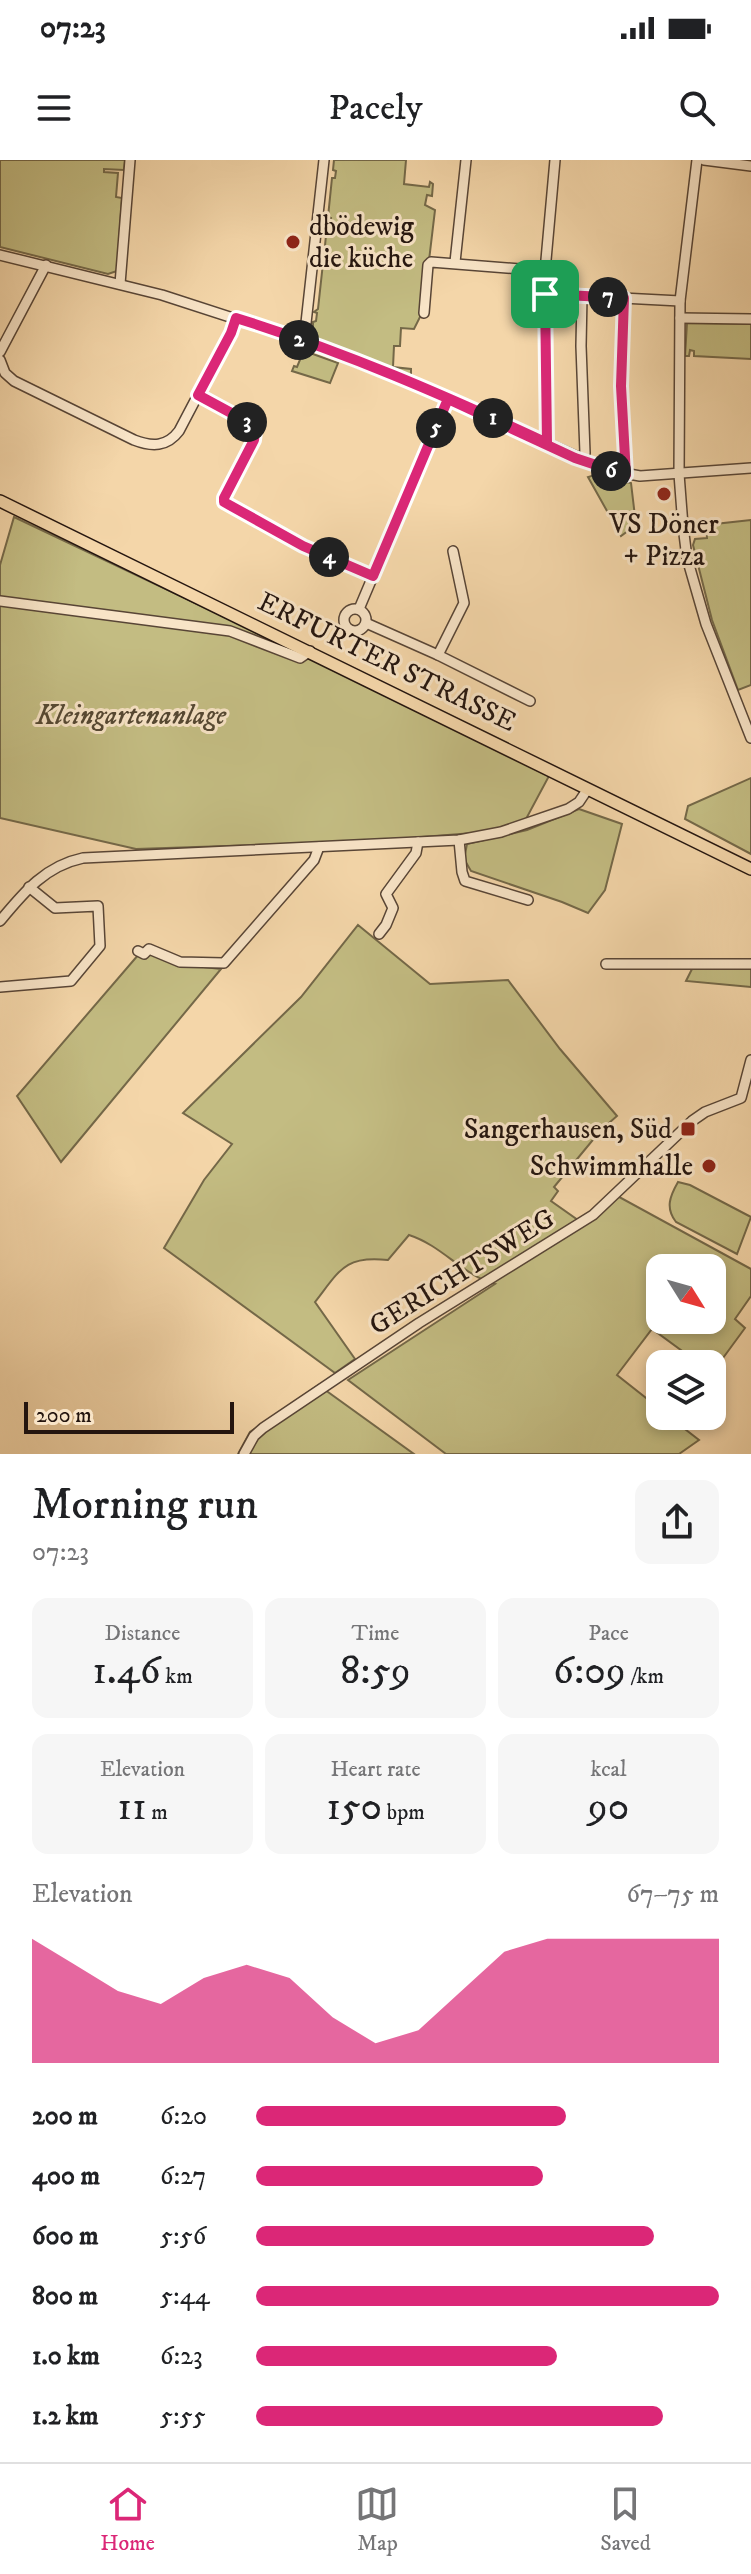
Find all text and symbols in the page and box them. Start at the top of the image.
text: 07:23 [40,10,106,47]
icon: menu [32,86,76,130]
text: Pacely [328,86,423,131]
icon: search [675,86,719,130]
place label: dbödewig die küche [309,209,414,276]
marker: dbödewig die küche [284,233,302,251]
pin [511,260,579,328]
icon: arrive [523,272,567,316]
pin: 7 [588,277,628,317]
text: 7 [602,283,614,310]
pin: 2 [279,320,319,360]
text: 2 [294,326,304,353]
pin: 1 [473,398,513,438]
pin: 3 [227,402,267,442]
text: 1 [489,404,497,431]
text: 3 [243,408,251,435]
pin: 5 [416,408,456,448]
text: 5 [431,414,441,441]
pin: 6 [591,451,631,491]
text: 6 [605,457,617,484]
marker: VS Döner + Pizza [655,485,673,503]
place label: VS Döner + Pizza [608,507,719,574]
pin: 4 [309,537,349,577]
text: 4 [323,543,335,570]
street label: ERFURTER STRASSE [252,584,522,740]
park label: Kleingartenanlage [35,698,228,733]
place label: Sangerhausen, Süd [464,1112,672,1147]
marker: Sangerhausen, Süd [679,1120,697,1138]
place label: Schwimmhalle [530,1149,693,1184]
marker: Schwimmhalle [700,1157,718,1175]
street label: GERICHTSWEG [363,1201,561,1343]
north arrow [646,1254,726,1334]
map controls [646,1254,726,1430]
button: layers [646,1350,726,1430]
scale bar [24,1398,234,1434]
text: 200 m [36,1402,92,1429]
text: Morning run [32,1478,258,1533]
button: share [635,1480,719,1564]
text: 07:23 [32,1536,89,1569]
text: Distance [105,1620,180,1647]
text: Time [352,1620,399,1647]
text: Pace [588,1620,629,1647]
text: 1.46 [92,1647,161,1697]
text: 8:59 [340,1647,411,1697]
text: 6:09 [553,1647,626,1697]
text: km [161,1663,193,1690]
text: /km [626,1663,664,1690]
text: Elevation [100,1756,185,1783]
text: Heart rate [330,1756,421,1783]
text: kcal [590,1756,627,1783]
text: 11 [117,1783,147,1833]
text: 150 [326,1783,382,1833]
text: 90 [588,1783,629,1833]
text: m [147,1799,168,1826]
text: bpm [382,1799,425,1826]
text: Elevation [32,1878,133,1911]
text: 67–75 m [626,1878,719,1911]
text: 200 m [32,2100,98,2133]
text: 6:20 [160,2100,207,2133]
text: 400 m [32,2160,100,2193]
text: 6:27 [160,2160,206,2193]
text: 600 m [32,2220,99,2253]
text: 5:56 [160,2220,206,2253]
text: 800 m [32,2280,98,2313]
text: 5:44 [160,2280,210,2313]
text: 1.0 km [32,2340,100,2373]
text: 6:23 [160,2340,203,2373]
text: 1.2 km [32,2400,98,2433]
text: 5:55 [160,2400,206,2433]
tab: Home [100,2482,155,2557]
tab: Map [355,2482,399,2557]
tab: Saved [600,2482,651,2557]

